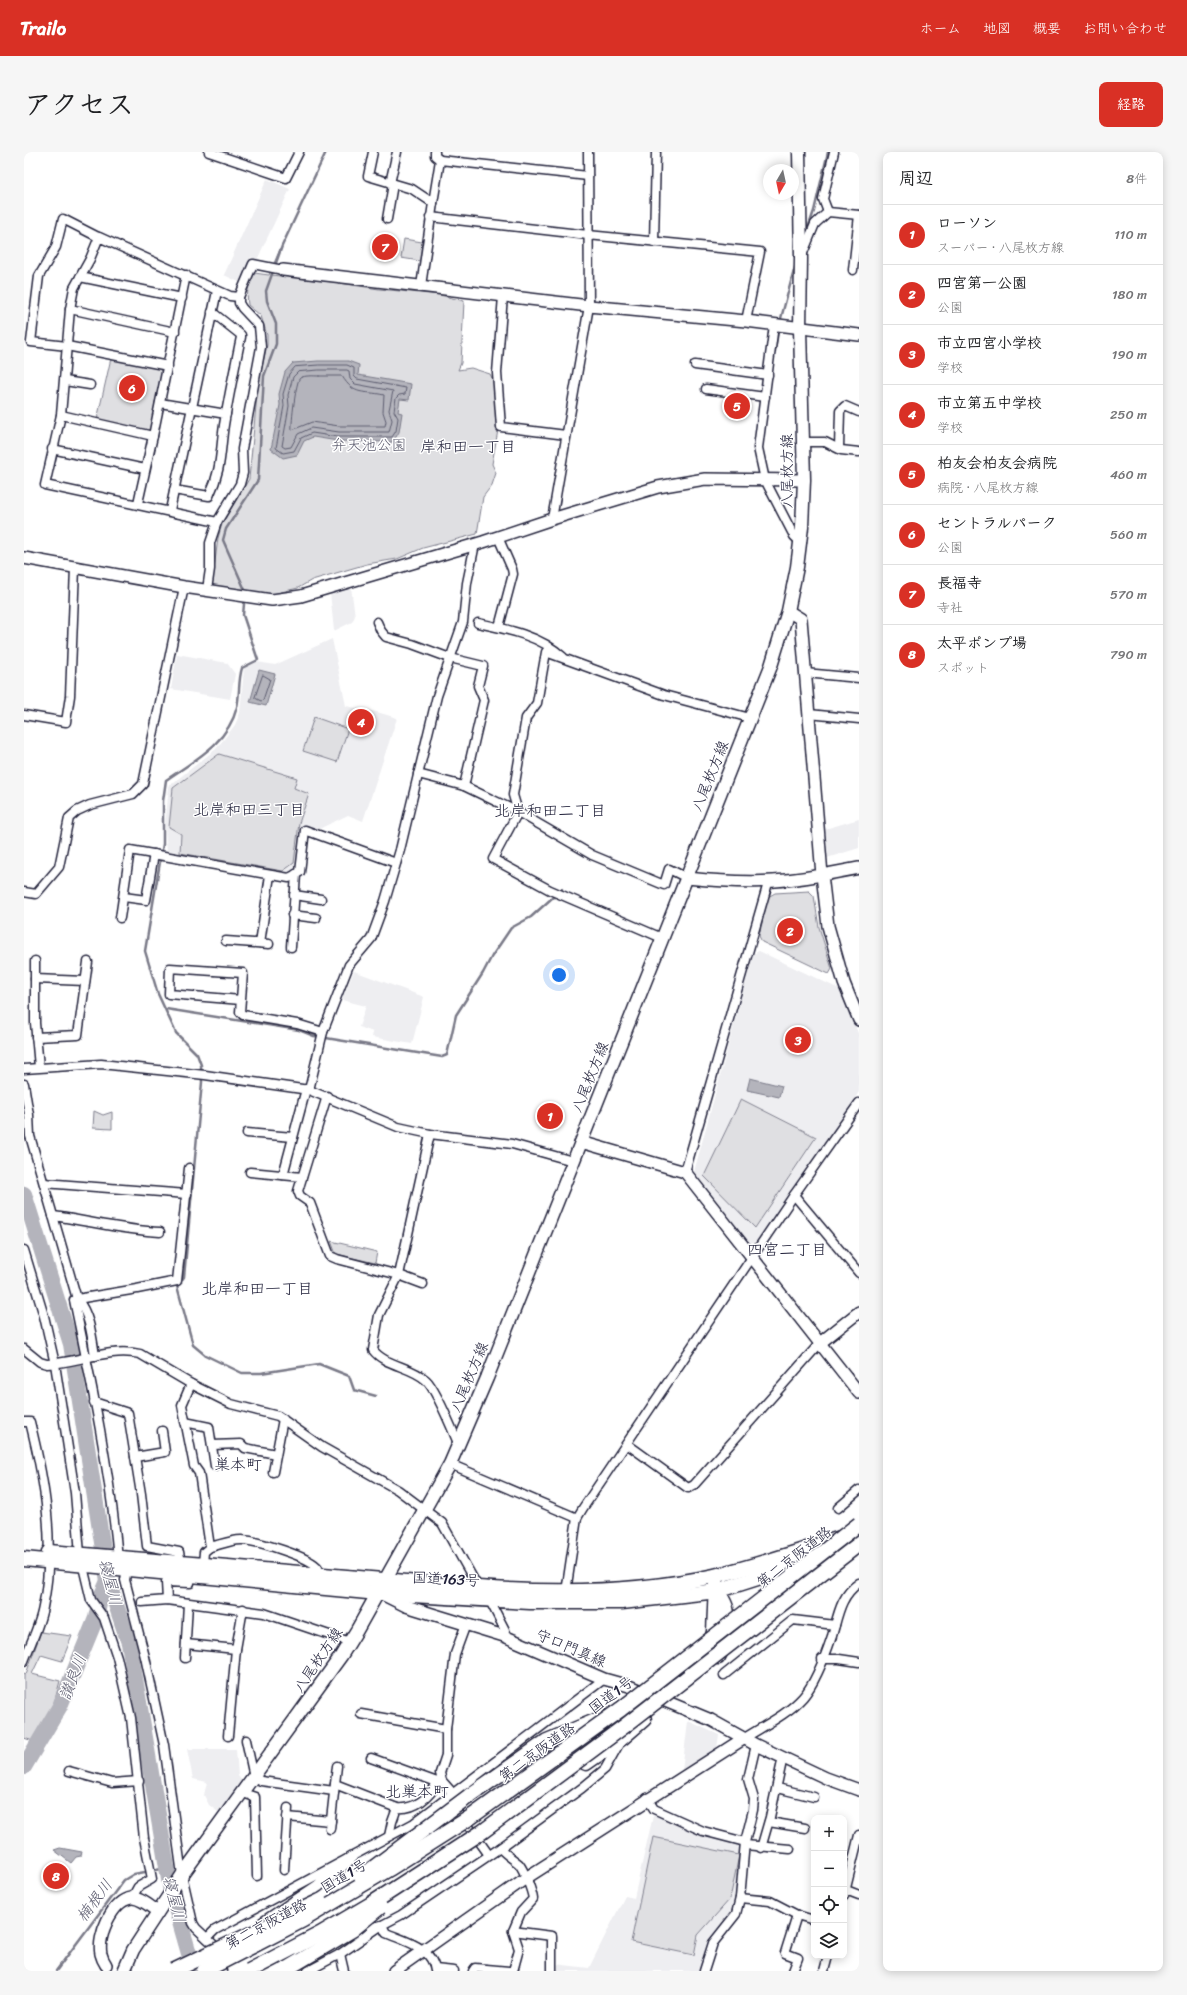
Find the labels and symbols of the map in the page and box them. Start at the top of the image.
north arrow [763,164,799,200]
pin: 7 [372,232,398,262]
pin: 6 [119,373,145,403]
pin: 5 [724,391,750,421]
park label: 弁天池公園 [331,432,407,458]
district label: 岸和田一丁目 [420,432,516,461]
street label: 八尾枚方線 [774,433,800,509]
pin: 4 [348,707,374,737]
street label: 八尾枚方線 [684,736,736,816]
district label: 北岸和田三丁目 [193,795,305,824]
district label: 北岸和田二丁目 [494,796,606,825]
pin: 2 [777,916,803,946]
your location [549,965,569,985]
pin: 3 [785,1025,811,1055]
street label: 八尾枚方線 [564,1037,616,1117]
pin: 1 [537,1101,563,1131]
district label: 四宮二丁目 [747,1235,827,1264]
district label: 北岸和田一丁目 [201,1274,313,1303]
street label: 八尾枚方線 [442,1337,496,1417]
district label: 巣本町 [214,1450,262,1479]
street label: 第二京阪道路 [751,1519,837,1595]
water label: 寝屋川 [91,1555,130,1609]
street label: 国道163号 [411,1564,481,1594]
street label: 守口門真線 [531,1621,611,1675]
street label: 八尾枚方線 [286,1622,350,1698]
water label: 讃良川 [50,1650,95,1705]
street label: 国道1号 [583,1669,639,1721]
street label: 第二京阪道路 [493,1715,581,1789]
district label: 北巣本町 [385,1777,449,1806]
street label: 国道1号 [315,1852,373,1900]
pin: 8 [43,1861,69,1891]
water label: 楠根川 [68,1872,120,1928]
water label: 寝屋川 [155,1872,194,1926]
street label: 第二京阪道路 [220,1891,312,1957]

